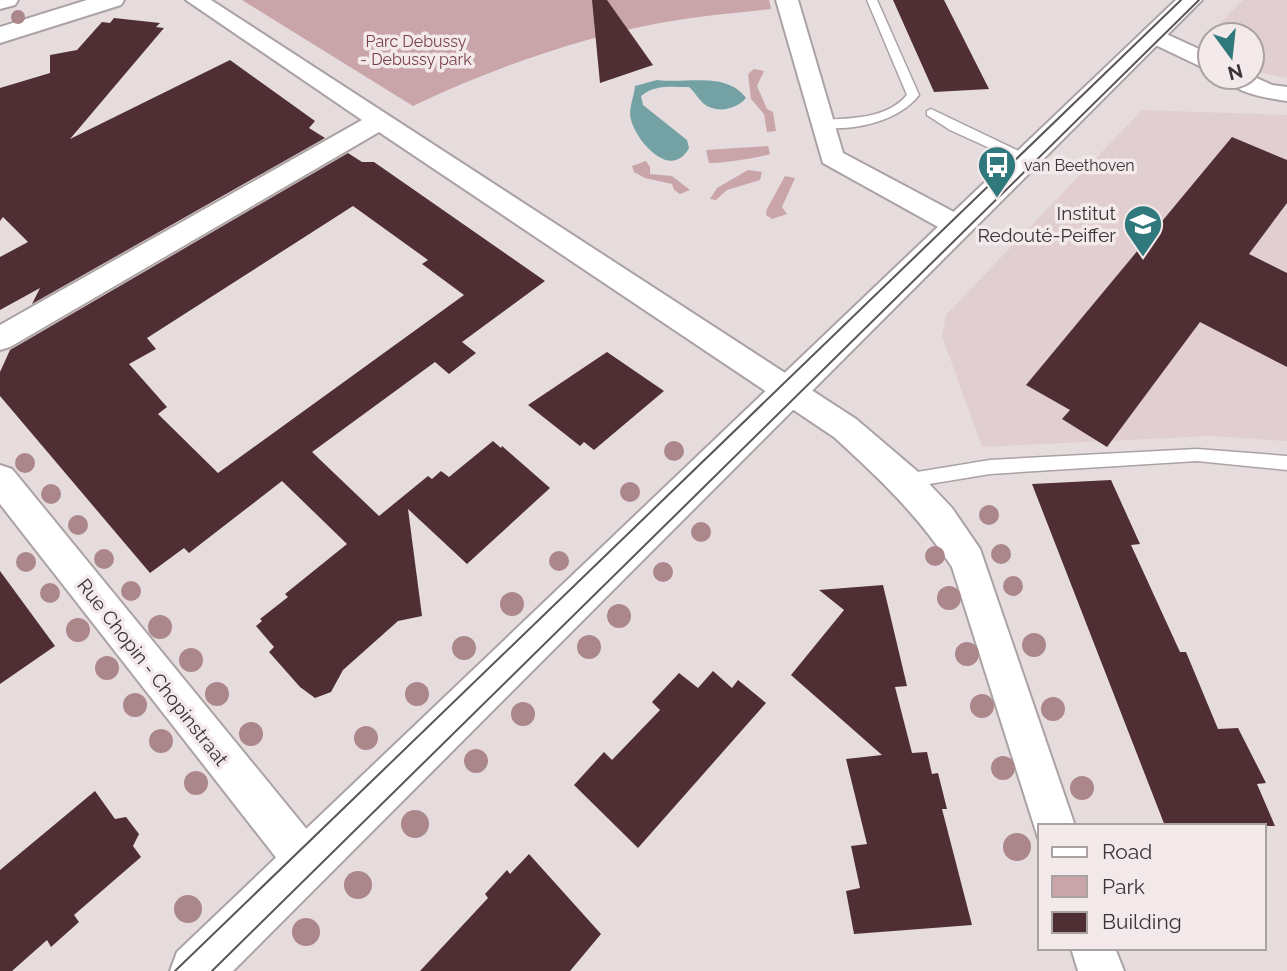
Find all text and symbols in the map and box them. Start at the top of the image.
north arrow [1196,21,1266,91]
park label: Parc Debussy - Debussy park [360,32,472,69]
text: N [1226,60,1245,85]
bus stop icon: van Beethoven [976,144,1018,199]
place label: van Beethoven [1024,156,1135,175]
place label: Institut Redouté-Peiffer [977,202,1117,246]
school or university icon: Institut Redouté-Peiffer [1122,203,1164,258]
street label: Rue Chopin - Chopinstraat [73,574,233,770]
legend [1038,824,1266,950]
text: Road [1102,839,1152,864]
text: Park [1102,874,1145,899]
text: Building [1102,909,1182,934]

